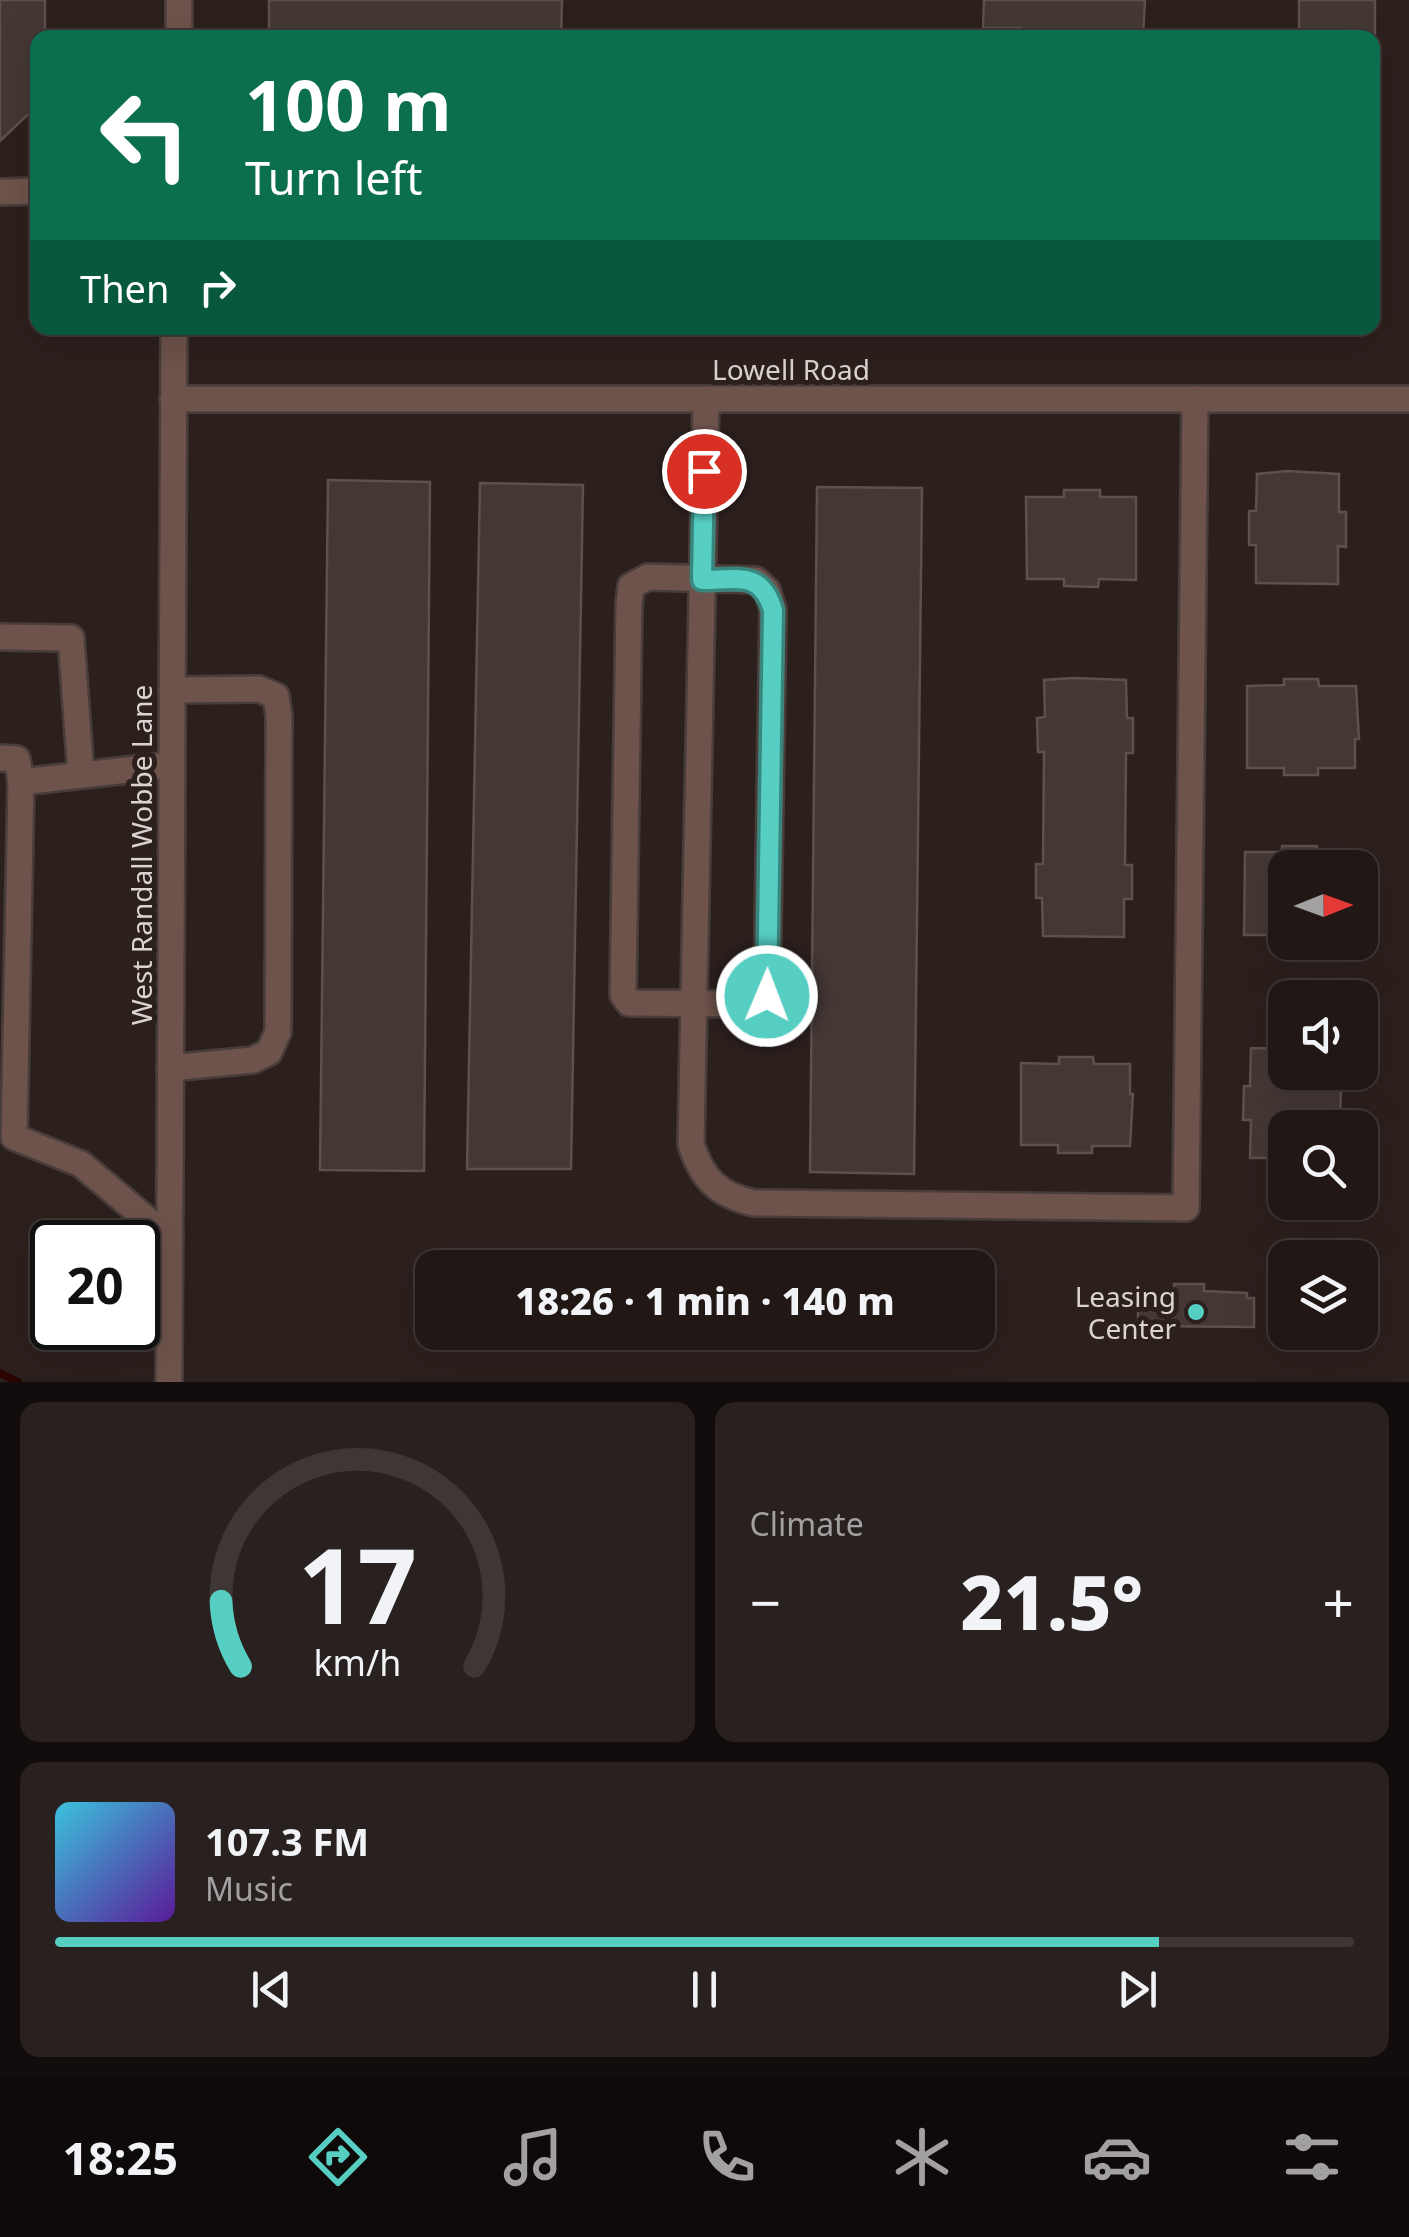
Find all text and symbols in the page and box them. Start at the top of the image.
text: 100 m [245,56,452,152]
icon: left [80,70,210,200]
text: Turn left [245,147,422,208]
icon: right [190,260,245,315]
text: Then [80,262,170,314]
street label: Lowell Road [712,350,870,388]
pin [662,429,747,514]
icon: arrive [677,444,732,499]
street label: West Randall Wobbe Lane [122,685,160,1025]
north arrow [1268,850,1378,960]
map controls [1268,850,1378,1350]
position arrow [715,944,819,1048]
button: sound [1268,980,1378,1090]
button: search [1268,1110,1378,1220]
speed limit sign: 20 [30,1220,160,1350]
button: layers [1268,1240,1378,1350]
text: 18:26 · 1 min · 140 m [515,1274,895,1326]
place label: Leasing Center [1075,1277,1176,1347]
marker: Leasing Center [1185,1301,1207,1323]
text: Climate [750,1502,864,1545]
text: 17 [298,1513,417,1654]
text: 21.5° [960,1550,1143,1652]
text: − [750,1564,781,1639]
text: + [1323,1564,1354,1639]
text: km/h [313,1638,401,1686]
text: 107.3 FM [205,1815,369,1867]
text: Music [205,1867,293,1910]
icon: previous [244,1962,299,2017]
icon: pause [677,1962,732,2017]
icon: next [1110,1962,1165,2017]
icon: directions [303,2122,373,2192]
icon: music [498,2122,568,2192]
icon: phone [692,2122,762,2192]
icon: climate [887,2122,957,2192]
icon: car [1082,2122,1152,2192]
icon: filters [1277,2122,1347,2192]
text: 18:25 [62,2127,178,2188]

